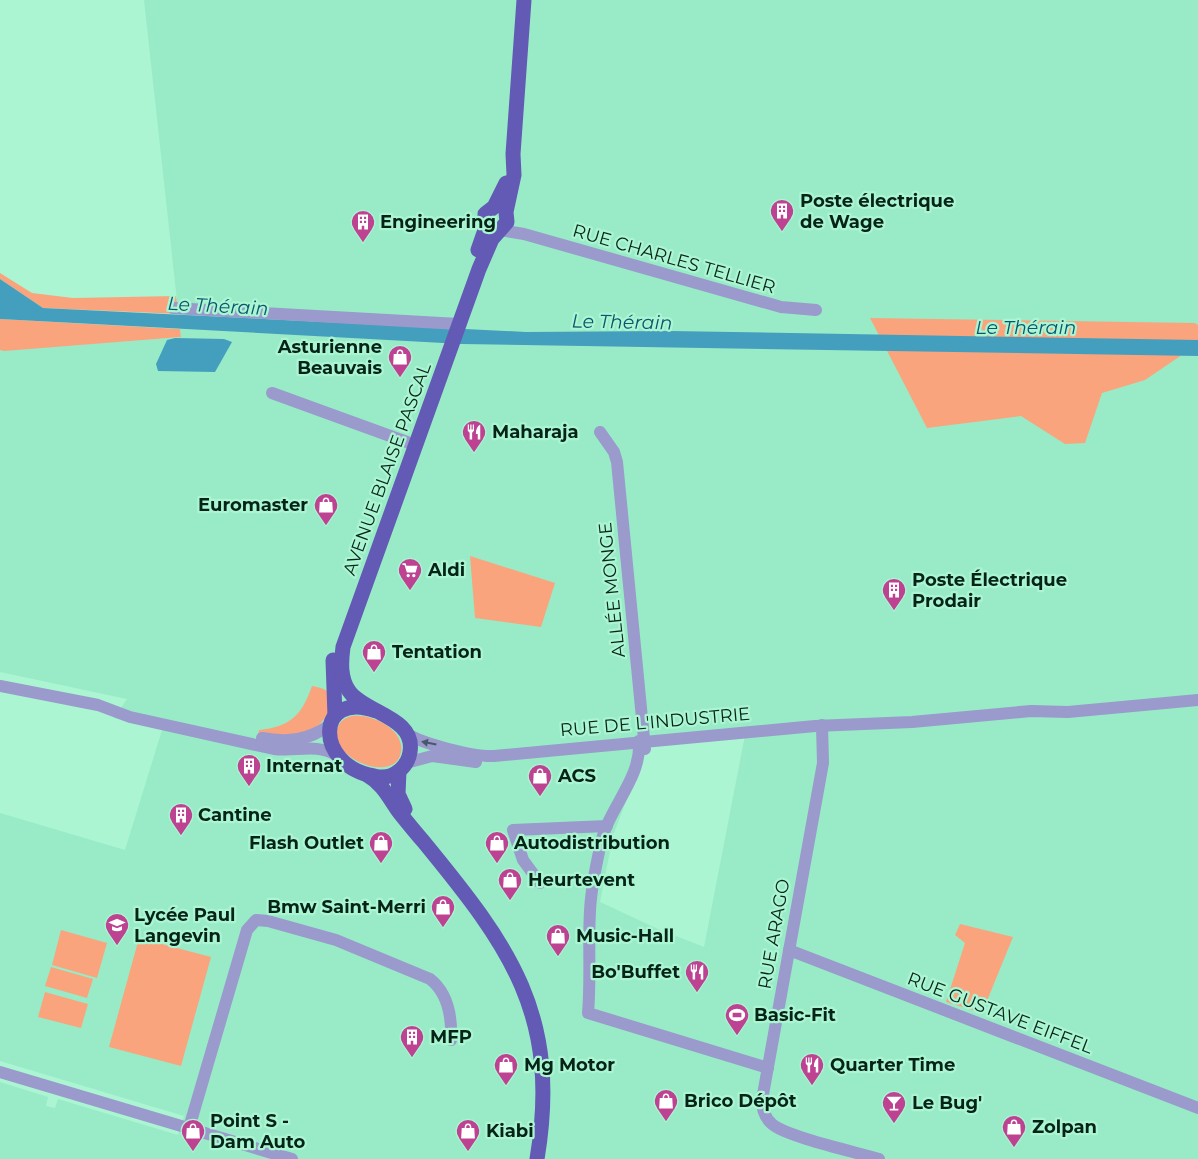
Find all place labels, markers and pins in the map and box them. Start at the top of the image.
place label: Poste électrique de Wage [800,190,954,233]
building icon: Poste électrique de Wage [769,198,795,232]
building icon: Engineering [350,209,376,243]
place label: Engineering [380,211,496,233]
place label: Asturienne Beauvais [277,336,382,379]
shop icon: Asturienne Beauvais [387,344,413,378]
restaurant icon: Maharaja [461,419,487,453]
place label: Maharaja [492,421,579,443]
shop icon: Euromaster [313,492,339,526]
place label: Euromaster [198,494,308,516]
supermarket icon: Aldi [397,557,423,591]
place label: Aldi [427,559,465,581]
place label: Poste Électrique Prodair [912,569,1067,612]
building icon: Poste Électrique Prodair [881,577,907,611]
shop icon: Tentation [361,639,387,673]
place label: Tentation [392,641,482,663]
building icon: Internat [236,753,262,787]
place label: Internat [266,755,342,777]
shop icon: ACS [527,763,553,797]
place label: ACS [557,765,596,787]
building icon: Cantine [168,802,194,836]
place label: Cantine [198,804,272,826]
shop icon: Flash Outlet [368,830,394,864]
shop icon: Autodistribution [484,830,510,864]
place label: Flash Outlet [249,832,364,854]
place label: Autodistribution [513,832,670,854]
shop icon: Heurtevent [497,867,523,901]
place label: Heurtevent [528,869,635,891]
shop icon: Bmw Saint-Merri [430,894,456,928]
place label: Bmw Saint-Merri [267,896,426,918]
place label: Lycée Paul Langevin [134,904,236,947]
school or university icon: Lycée Paul Langevin [104,912,130,946]
shop icon: Music-Hall [545,923,571,957]
place label: Music-Hall [576,925,674,947]
restaurant icon: Bo'Buffet [684,959,710,993]
place label: Bo'Buffet [591,961,680,983]
sports icon: Basic-Fit [724,1002,750,1036]
place label: Basic-Fit [754,1004,836,1026]
building icon: MFP [399,1024,425,1058]
place label: MFP [430,1026,472,1048]
shop icon: Mg Motor [493,1052,519,1086]
restaurant icon: Quarter Time [799,1052,825,1086]
place label: Mg Motor [524,1054,615,1076]
place label: Quarter Time [830,1054,955,1076]
shop icon: Brico Dépôt [653,1088,679,1122]
place label: Brico Dépôt [684,1090,797,1112]
bar icon: Le Bug' [881,1090,907,1124]
place label: Le Bug' [912,1092,982,1114]
place label: Point S - Dam Auto [210,1110,305,1153]
shop icon: Zolpan [1001,1114,1027,1148]
place label: Zolpan [1032,1116,1097,1138]
shop icon: Point S - Dam Auto [180,1118,206,1152]
shop icon: Kiabi [455,1118,481,1152]
place label: Kiabi [486,1120,534,1142]

